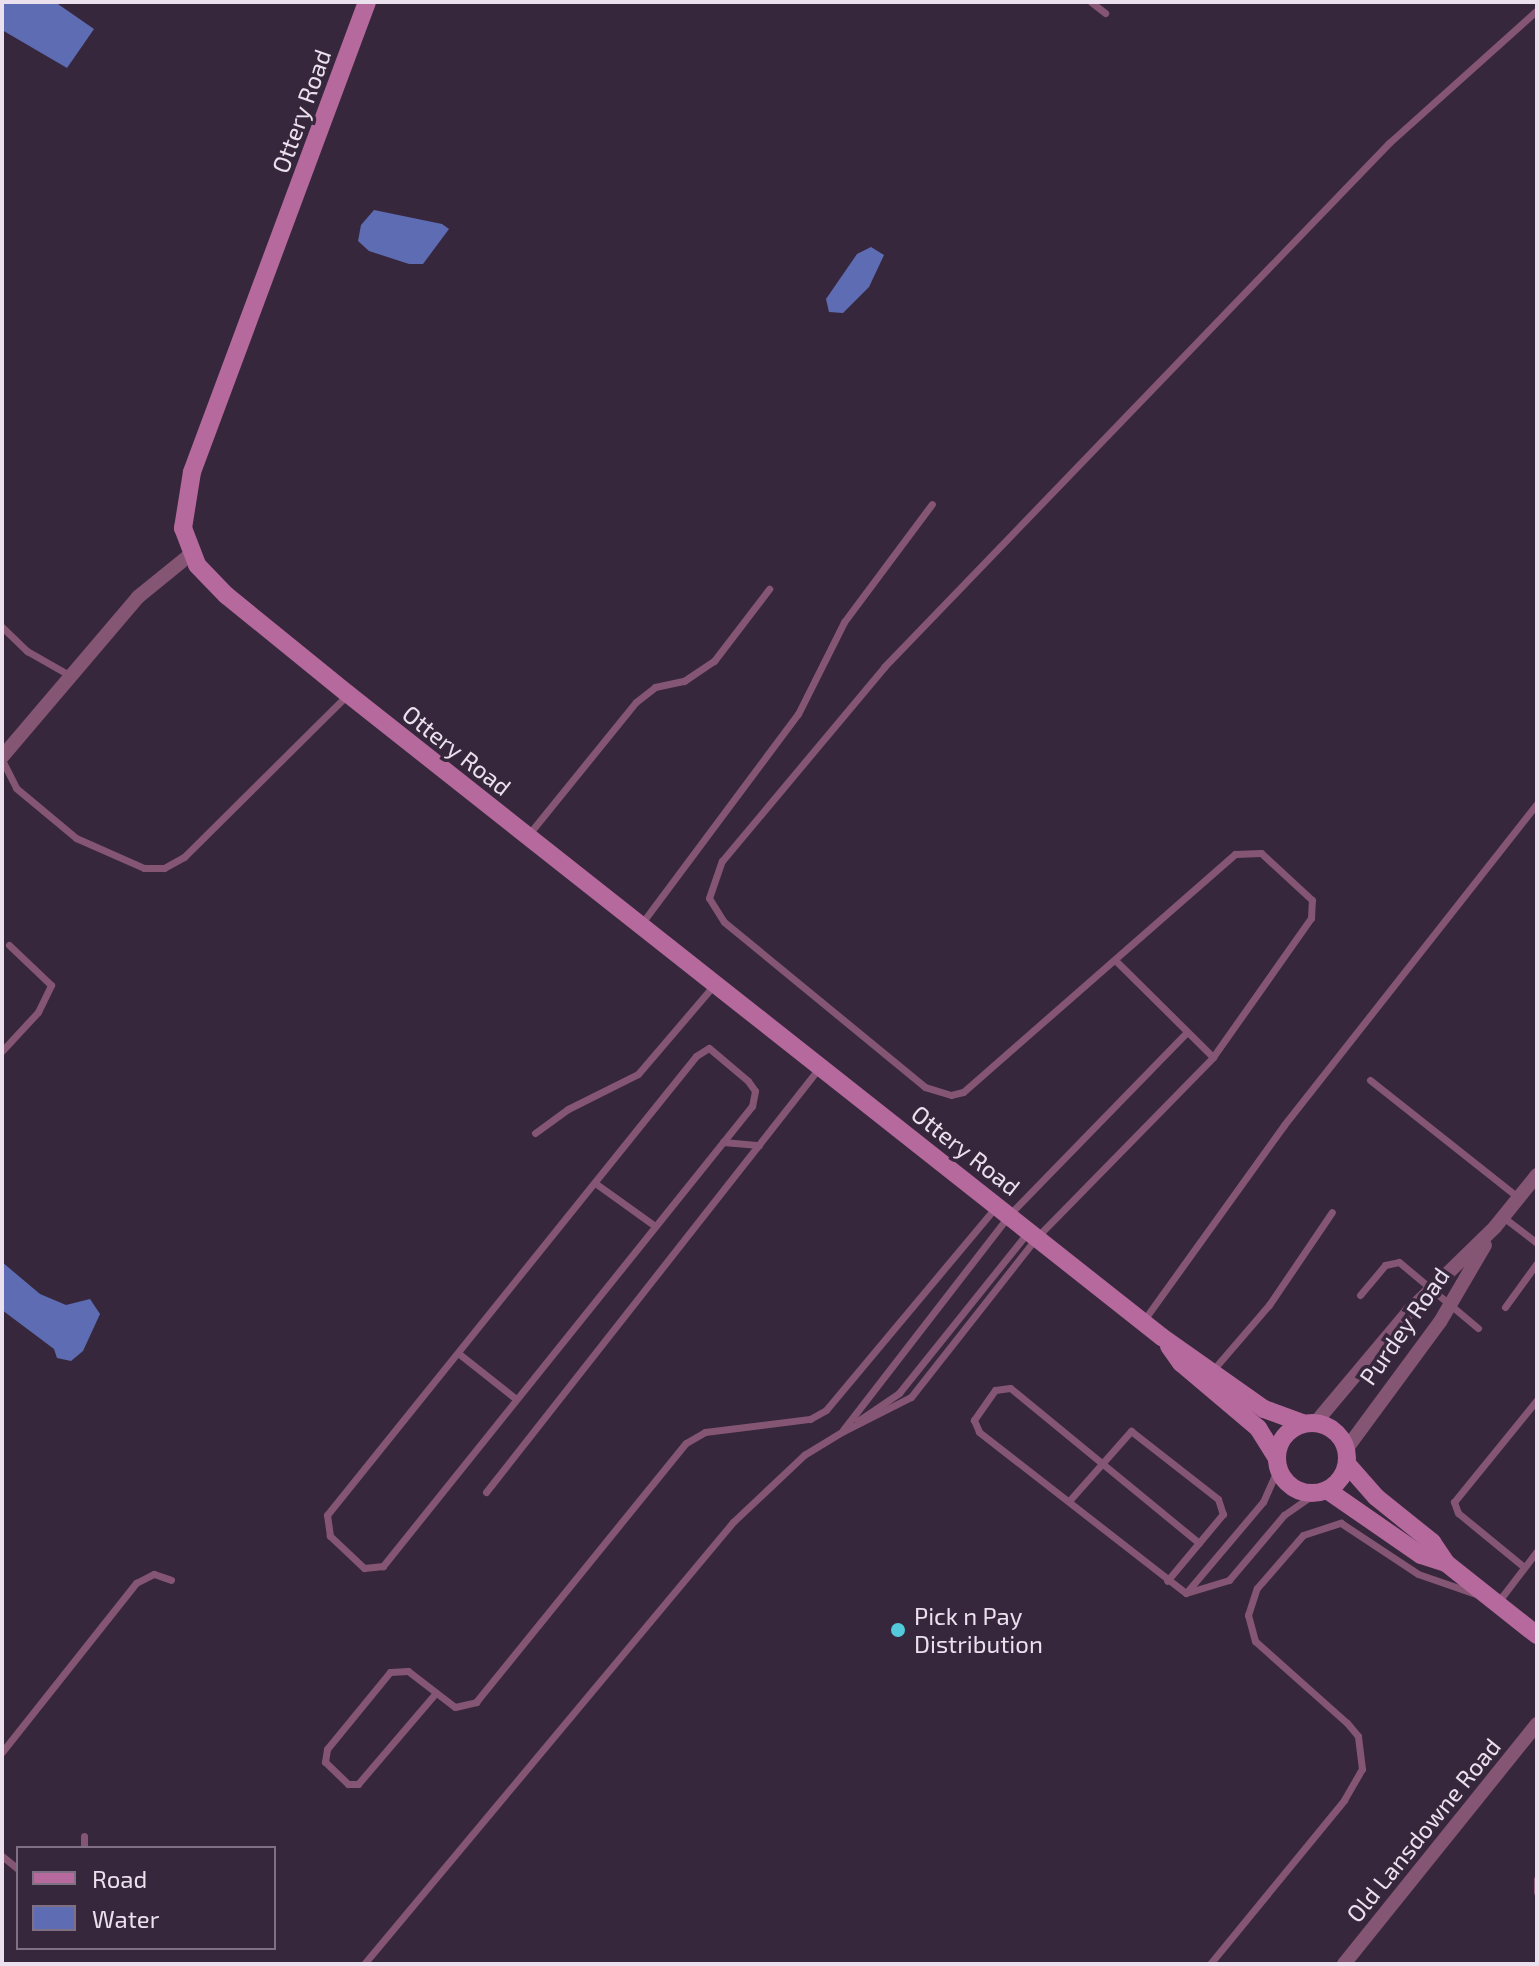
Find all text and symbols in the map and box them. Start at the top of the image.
street label: Ottery Road [265,45,337,177]
street label: Ottery Road [397,699,517,801]
street label: Ottery Road [906,1099,1026,1201]
street label: Purdey Road [1353,1262,1455,1390]
place label: Pick n Pay Distribution [914,1602,1043,1658]
marker: Pick n Pay Distribution [889,1621,907,1639]
street label: Old Lansdowne Road [1340,1732,1506,1928]
legend [16,1846,276,1950]
text: Road [92,1864,147,1893]
text: Water [92,1904,159,1933]

